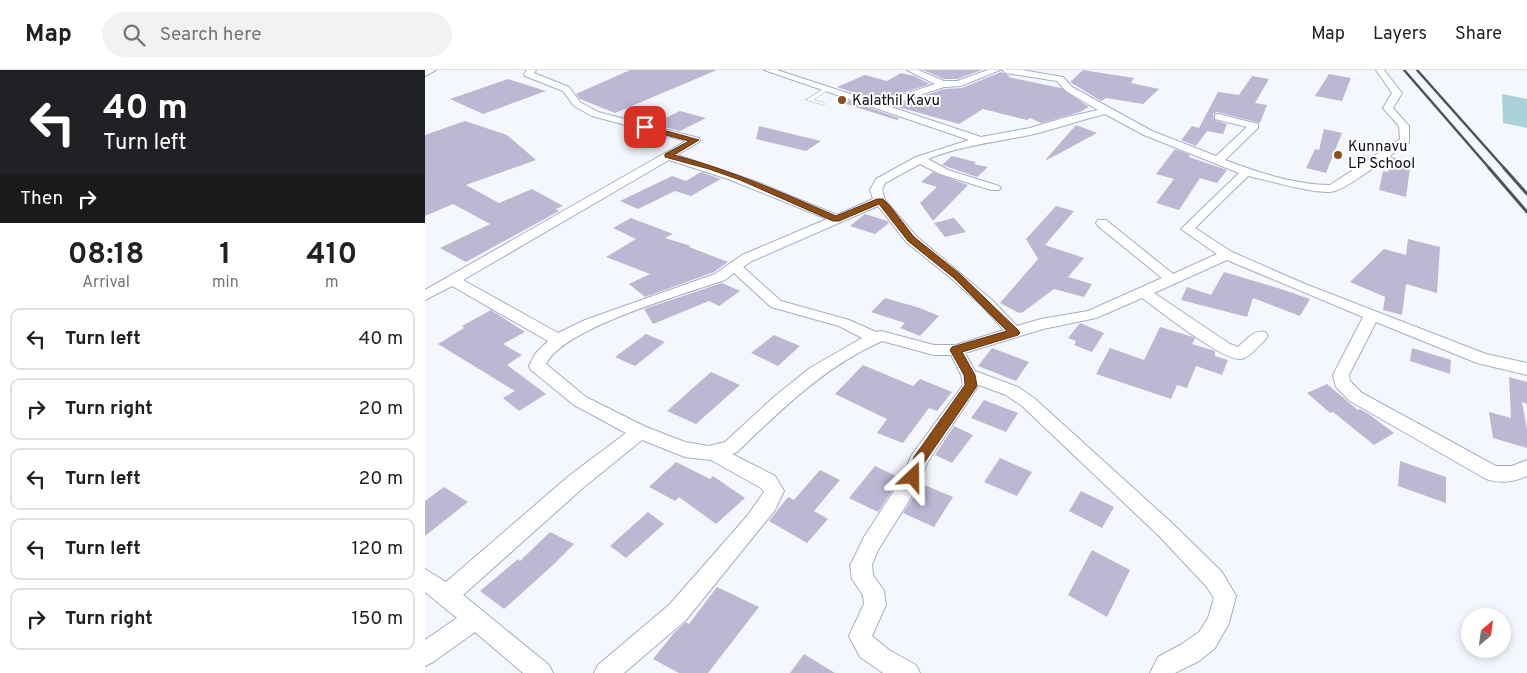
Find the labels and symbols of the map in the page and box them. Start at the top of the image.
place label: Kalathil Kavu [852,92,940,111]
marker: Kalathil Kavu [836,94,848,106]
pin [624,106,666,148]
place label: Kunnavu LP School [1348,138,1415,174]
marker: Kunnavu LP School [1332,149,1344,161]
position arrow [886,450,938,502]
north arrow [1461,608,1511,658]

